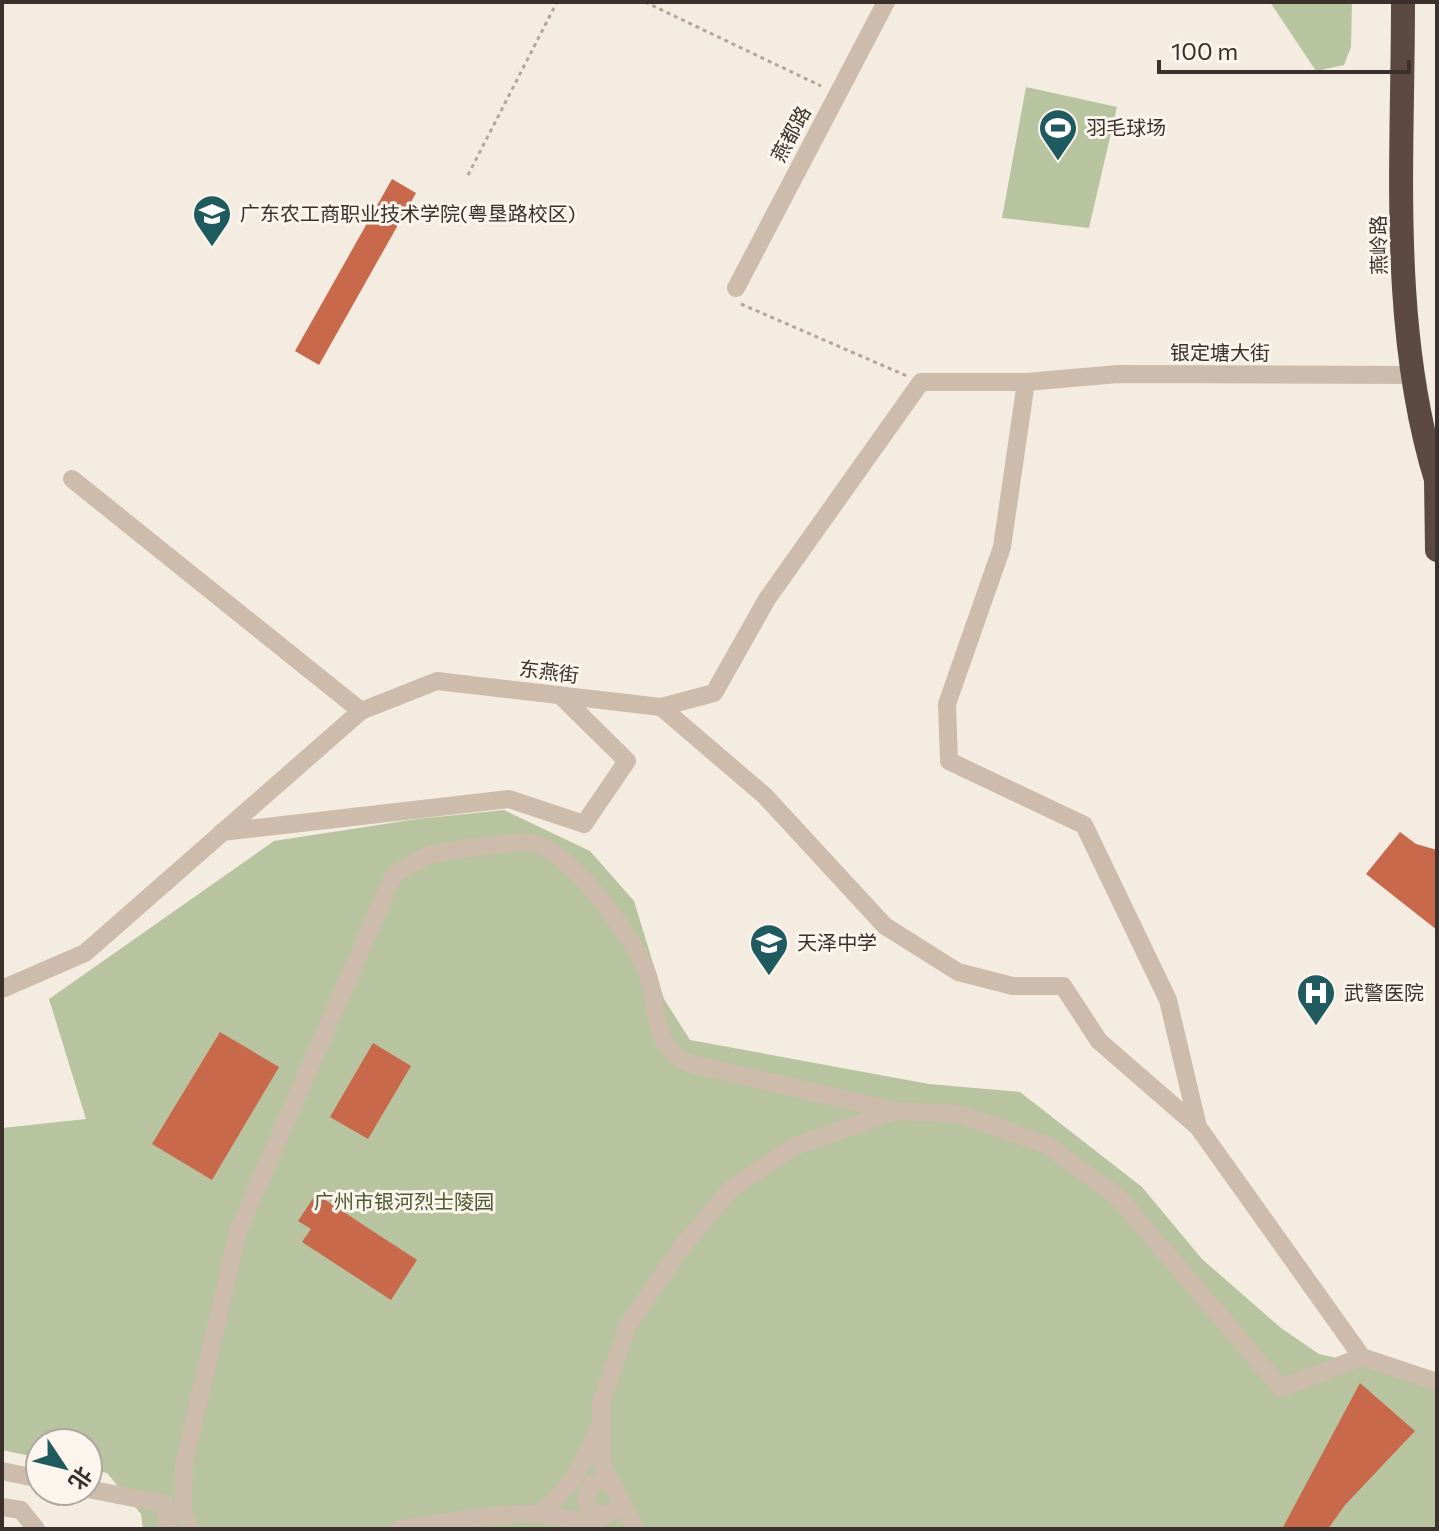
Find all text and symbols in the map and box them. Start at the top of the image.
scale bar [1159,24,1409,74]
text: 100 m [1171,36,1238,65]
street label: 燕都路 [765,101,815,166]
sports icon: 羽毛球场 [1037,107,1079,162]
place label: 羽毛球场 [1086,115,1166,139]
school or university icon: 广东农工商职业技术学院(粤垦路校区) [191,193,233,248]
place label: 广东农工商职业技术学院(粤垦路校区) [240,201,575,225]
street label: 燕岭路 [1365,215,1391,275]
street label: 银定塘大街 [1170,340,1270,364]
street label: 东燕街 [518,655,580,687]
school or university icon: 天泽中学 [748,922,790,977]
place label: 天泽中学 [797,930,877,954]
hospital icon: 武警医院 [1295,972,1337,1027]
place label: 武警医院 [1344,980,1424,1004]
park label: 广州市银河烈士陵园 [314,1189,494,1213]
north arrow [24,1427,104,1507]
text: 北 [63,1462,98,1496]

